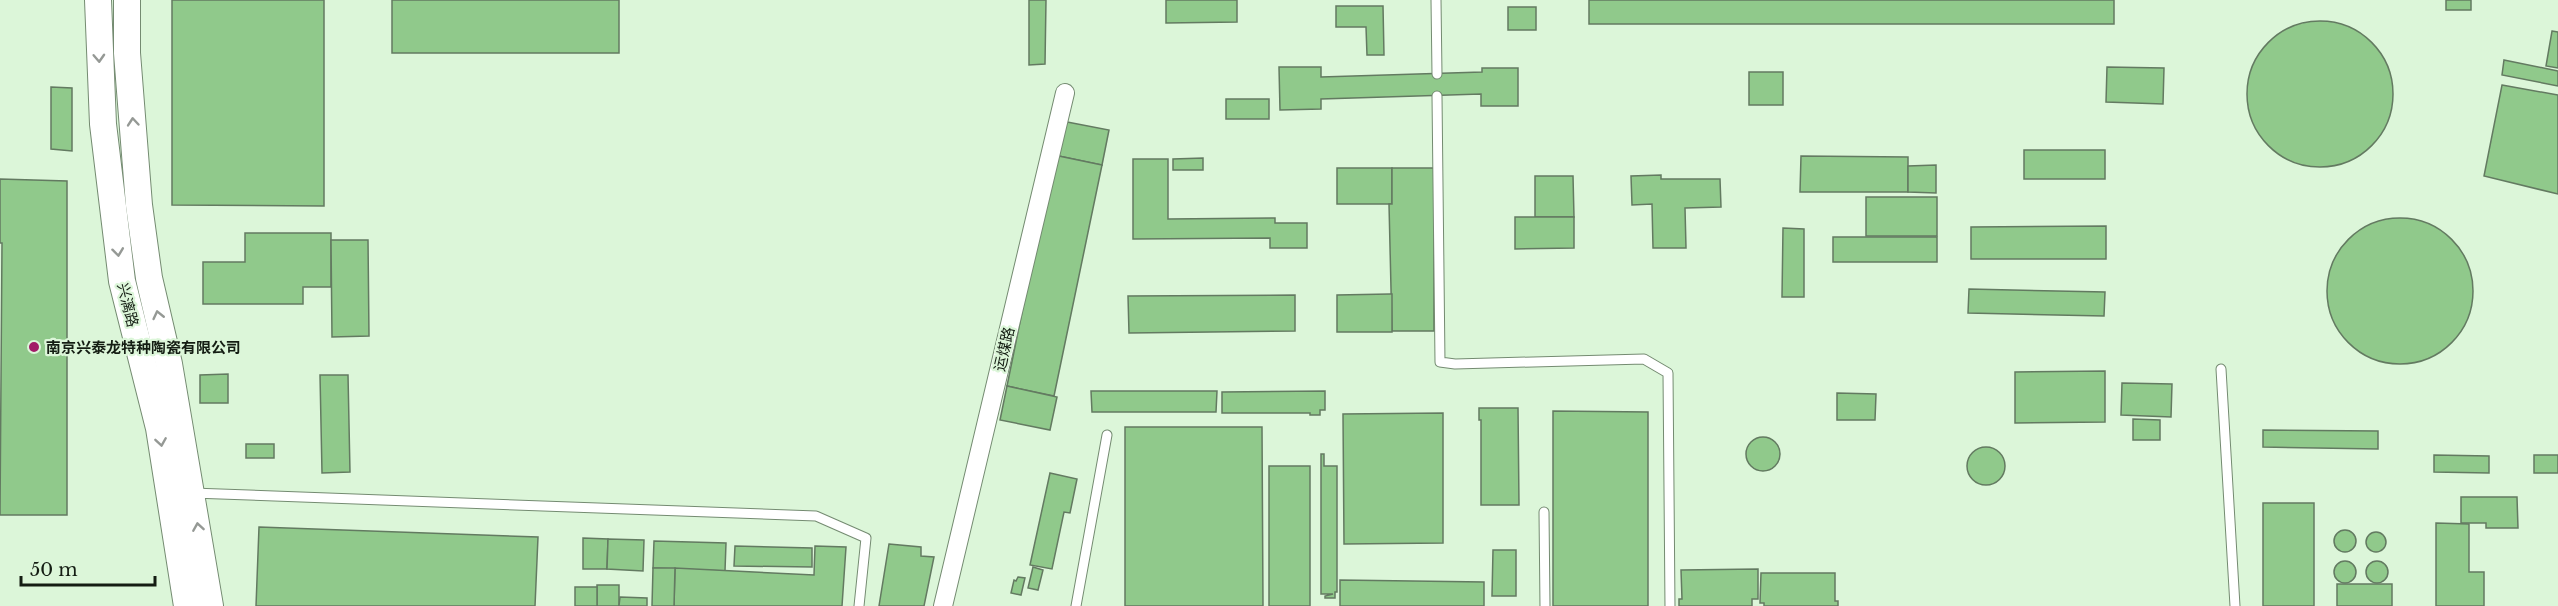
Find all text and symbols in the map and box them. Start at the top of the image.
one-way arrow [93,54,106,63]
one-way arrow [126,118,139,127]
one-way arrow [111,248,124,257]
street label: 兴漓路 [113,281,143,329]
one-way arrow [152,311,165,321]
street label: 运煤路 [990,325,1018,373]
place label: 南京兴泰龙特种陶瓷有限公司 [46,338,241,357]
marker: 南京兴泰龙特种陶瓷有限公司 [27,340,41,354]
one-way arrow [155,438,167,447]
one-way arrow [192,523,205,533]
scale bar [21,549,154,587]
text: 50 m [30,559,78,581]

